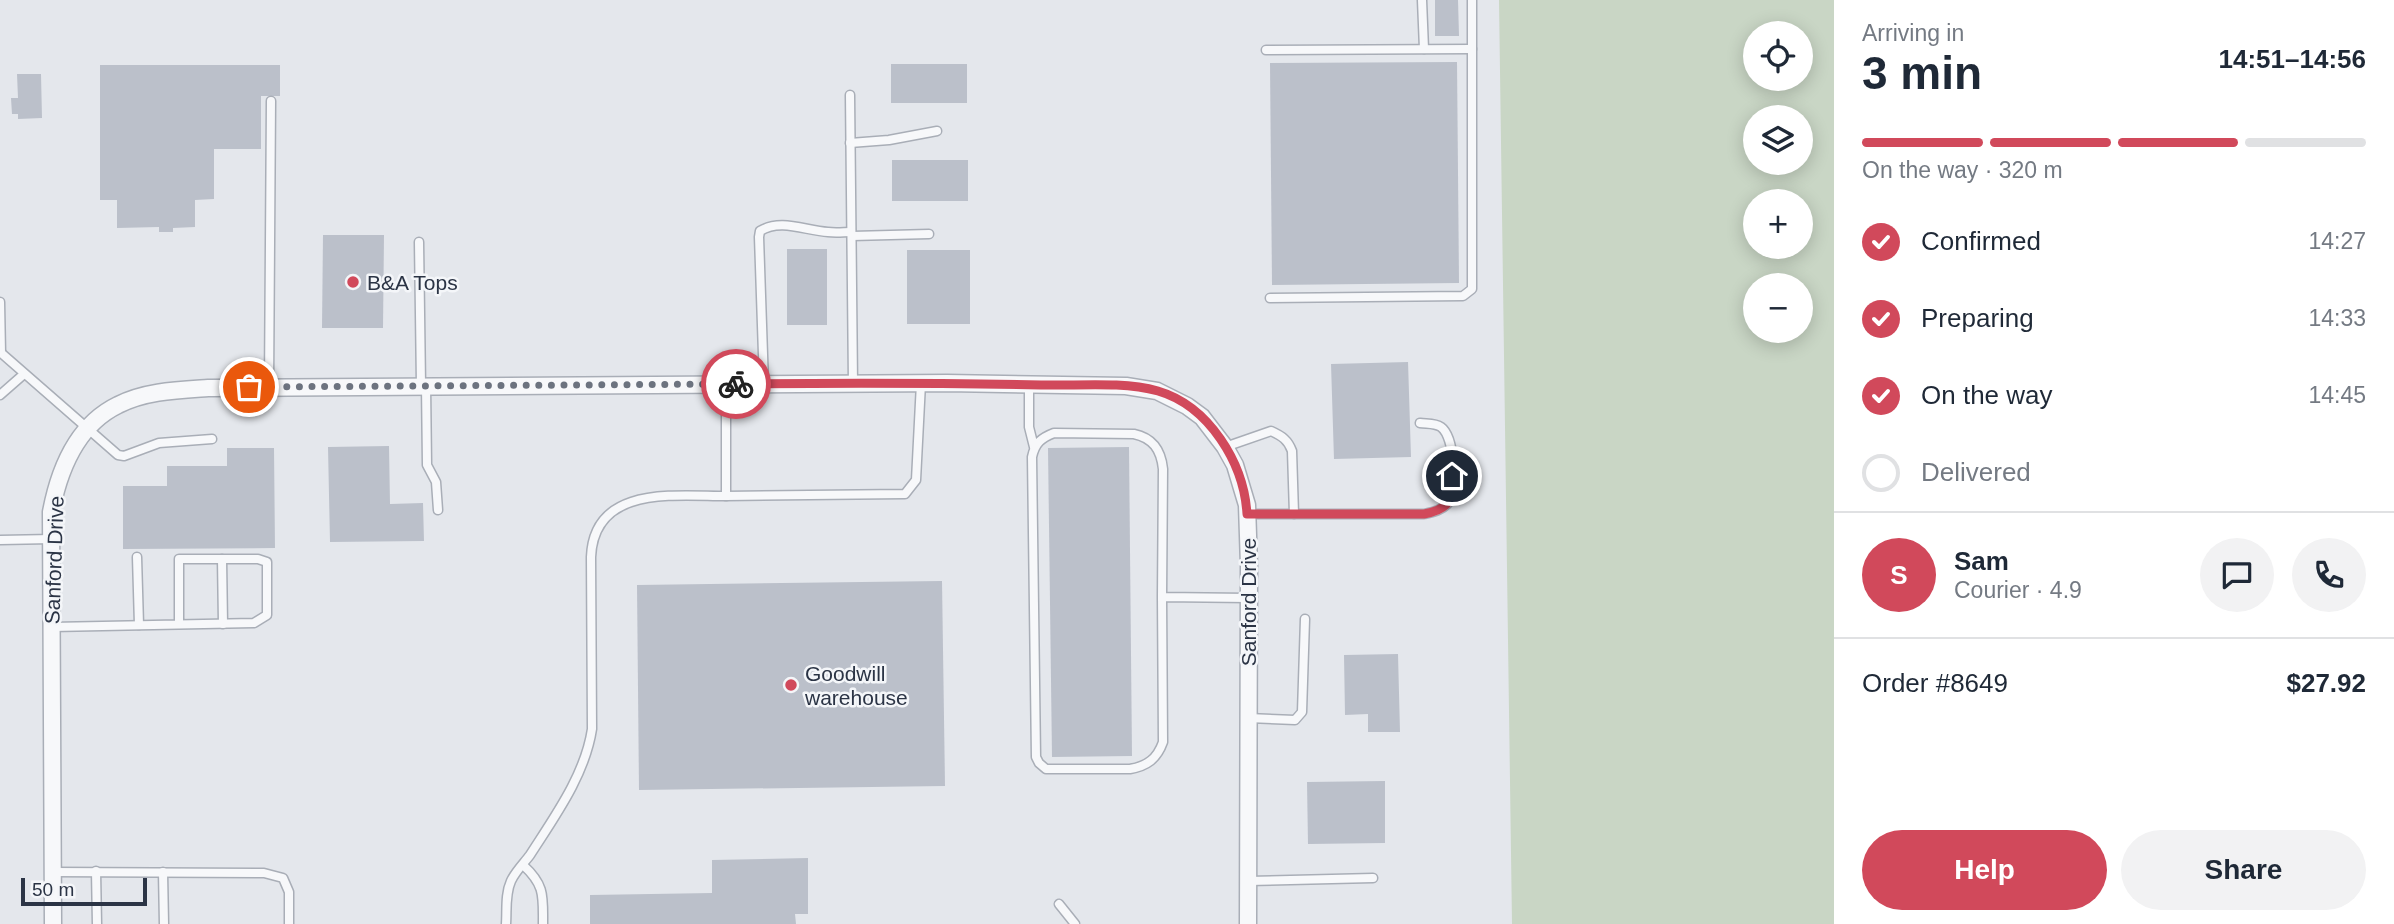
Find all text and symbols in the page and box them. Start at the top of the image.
text: Arriving in [1862,20,1964,46]
map controls [1743,21,1813,343]
button: locate [1743,21,1813,91]
text: 14:51–14:56 [2219,44,2366,74]
text: 3 min [1862,47,1982,99]
button: layers [1743,105,1813,175]
text: On the way · 320 m [1862,157,2063,183]
button: + [1743,189,1813,259]
icon: check [1862,223,1900,261]
text: Confirmed [1921,226,2041,256]
text: 14:27 [2308,228,2366,254]
place label: B&A Tops [367,271,458,294]
button: − [1743,273,1813,343]
marker: B&A Tops [345,274,361,290]
icon: check [1862,300,1900,338]
text: Preparing [1921,303,2034,333]
text: 14:33 [2308,305,2366,331]
courier [701,349,771,419]
pin [219,357,279,417]
icon: bike [717,365,755,403]
icon: bag [230,368,268,406]
icon: check [1862,377,1900,415]
text: On the way [1921,380,2053,410]
text: 14:45 [2308,382,2366,408]
pin [1422,446,1482,506]
icon: home [1433,457,1471,495]
text: Delivered [1921,457,2031,487]
street label: Sanford Drive [40,495,68,625]
street label: Sanford Drive [1237,538,1260,666]
button: chat [2200,538,2274,612]
button: phone [2292,538,2366,612]
text: Sam [1954,546,2009,576]
text: S [1890,560,1908,590]
text: Courier · 4.9 [1954,577,2082,603]
place label: Goodwill warehouse [804,662,908,709]
text: Order #8649 [1862,668,2008,698]
text: $27.92 [2286,668,2366,698]
marker: Goodwill warehouse [783,677,799,693]
button: Help [1862,830,2107,910]
button: Share [2121,830,2366,910]
scale bar [21,875,147,907]
text: 50 m [32,879,74,900]

